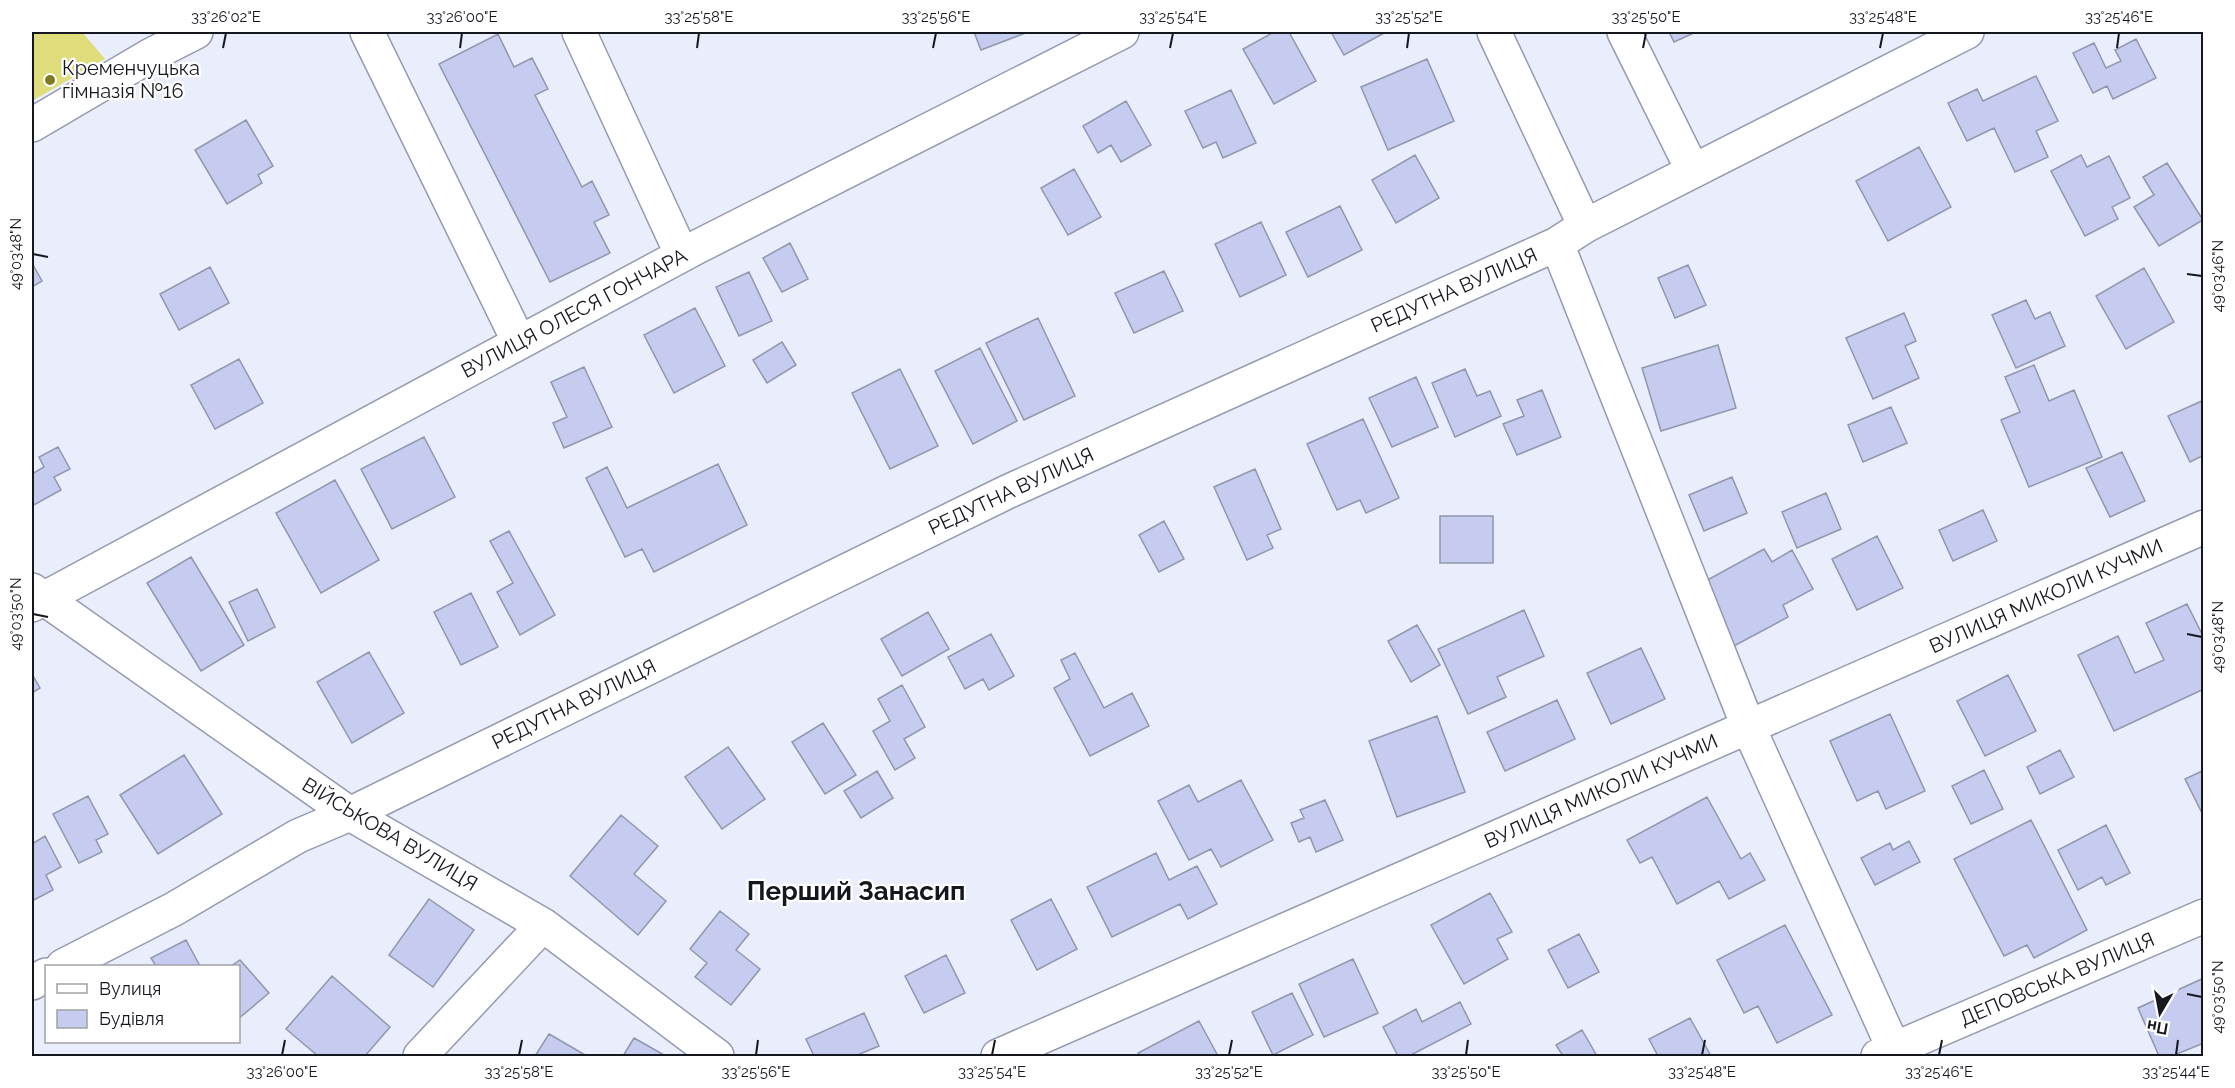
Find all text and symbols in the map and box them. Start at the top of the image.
text: 33°26'02"E [191,8,261,26]
text: 33°26'00"E [426,8,498,26]
text: 33°25'58"E [665,8,733,26]
text: 33°25'56"E [901,8,971,26]
text: 33°25'54"E [1139,8,1207,26]
text: 33°25'52"E [1375,8,1443,26]
text: 33°25'50"E [1611,8,1681,26]
text: 33°25'48"E [1849,8,1917,26]
text: 33°25'46"E [2085,8,2153,26]
place label: Кременчуцька гімназія №16 [62,56,200,103]
marker: Кременчуцька гімназія №16 [43,73,57,87]
text: 49°03'48"N [7,218,25,290]
text: 49°03'46"N [2209,240,2227,312]
street label: РЕДУТНА ВУЛИЦЯ [1367,242,1541,338]
street label: ВУЛИЦЯ ОЛЕСЯ ГОНЧАРА [457,243,691,383]
street label: РЕДУТНА ВУЛИЦЯ [925,442,1097,540]
street label: ВУЛИЦЯ МИКОЛИ КУЧМИ [1926,534,2166,658]
text: 49°03'50"N [7,577,25,651]
text: 49°03'48"N [2209,601,2227,673]
street label: РЕДУТНА ВУЛИЦЯ [488,654,660,754]
street label: ВУЛИЦЯ МИКОЛИ КУЧМИ [1481,729,1721,853]
street label: ВІЙСЬКОВА ВУЛИЦЯ [298,772,482,896]
district label: Перший Занасип [747,876,965,906]
street label: ДЕПОВСЬКА ВУЛИЦЯ [1956,927,2158,1031]
text: 49°03'50"N [2209,960,2227,1034]
legend [45,965,240,1043]
text: Вулиця [99,978,161,999]
north arrow [2130,983,2190,1043]
text: Будівля [99,1008,164,1029]
text: Пн [2145,1016,2170,1038]
text: 33°26'00"E [246,1063,318,1081]
text: 33°25'58"E [485,1063,553,1081]
text: 33°25'56"E [721,1063,791,1081]
text: 33°25'54"E [958,1063,1026,1081]
text: 33°25'52"E [1195,1063,1263,1081]
text: 33°25'50"E [1431,1063,1501,1081]
text: 33°25'48"E [1668,1063,1736,1081]
text: 33°25'46"E [1905,1063,1973,1081]
text: 33°25'44"E [2142,1063,2210,1081]

